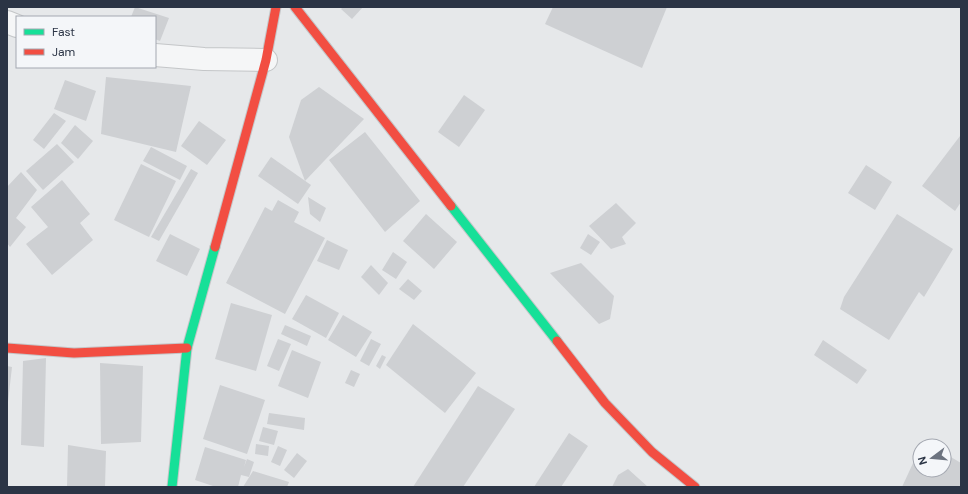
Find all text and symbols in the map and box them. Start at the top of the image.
legend [16,16,156,68]
text: Fast [52,24,75,40]
text: Jam [52,44,75,60]
north arrow [912,438,952,478]
text: N [915,455,930,467]

